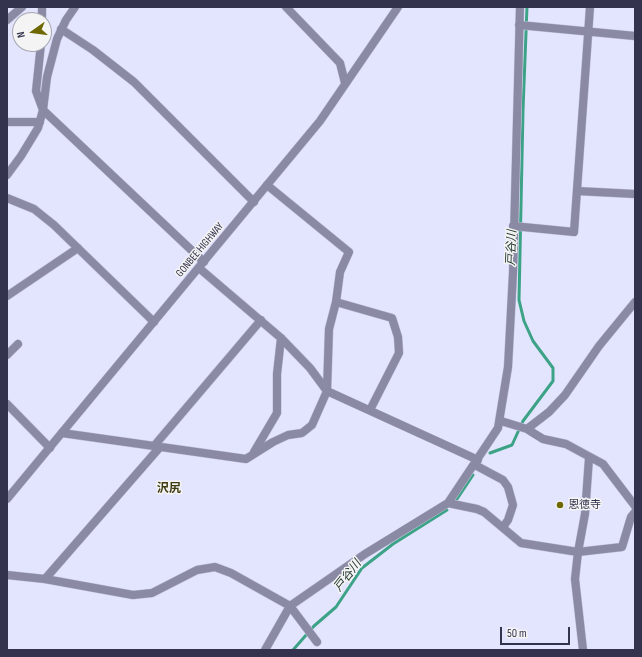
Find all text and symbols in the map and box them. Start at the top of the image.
north arrow [12,12,52,52]
text: N [14,30,28,39]
street label: GONBEE HIGHWAY [173,220,227,280]
water label: 戸谷川 [504,230,520,266]
district label: 沢尻 [157,482,181,496]
place label: 恩徳寺 [568,498,601,512]
marker: 恩徳寺 [555,500,565,510]
water label: 戸谷川 [331,557,365,595]
scale bar [502,619,572,645]
text: 50 m [507,626,527,641]

